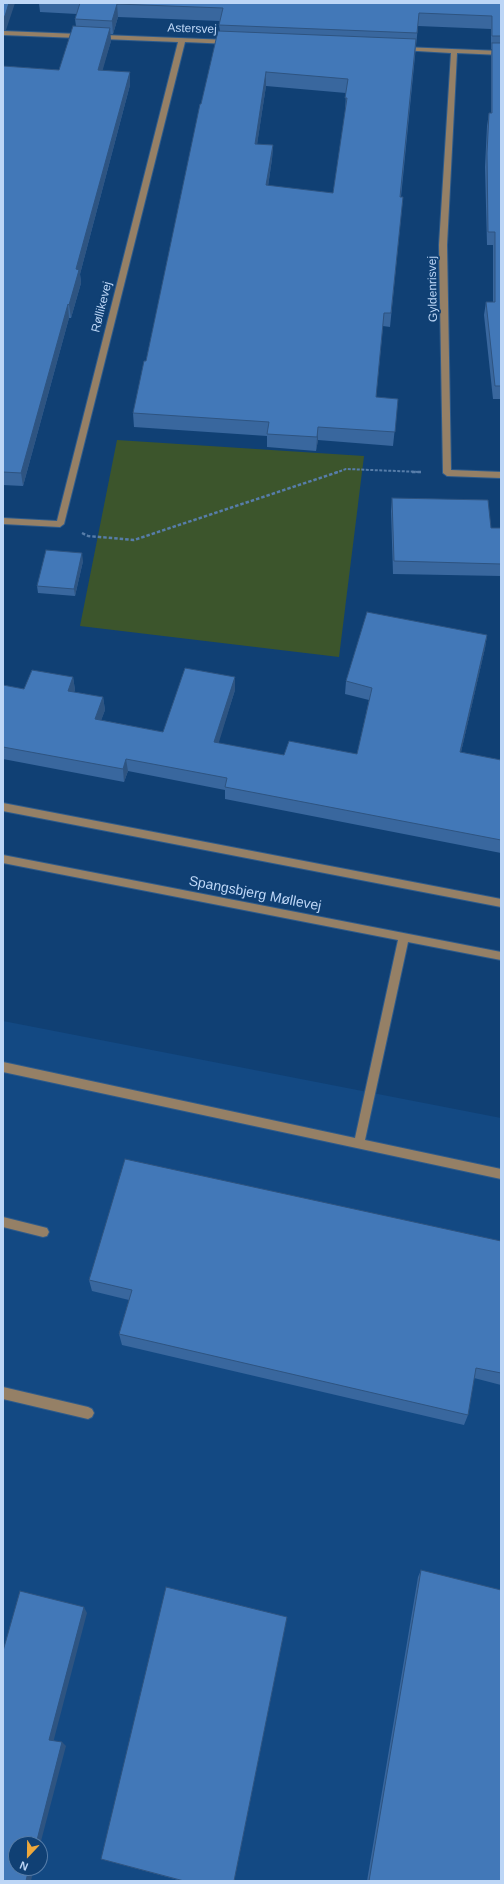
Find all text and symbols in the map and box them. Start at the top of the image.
street label: Astersvej [167,21,217,37]
street label: Gyldenrisvej [425,256,441,322]
street label: Røllikevej [89,280,115,334]
street label: Spangsbjerg Møllevej [187,873,323,915]
north arrow [8,1836,48,1876]
text: N [18,1859,30,1873]

